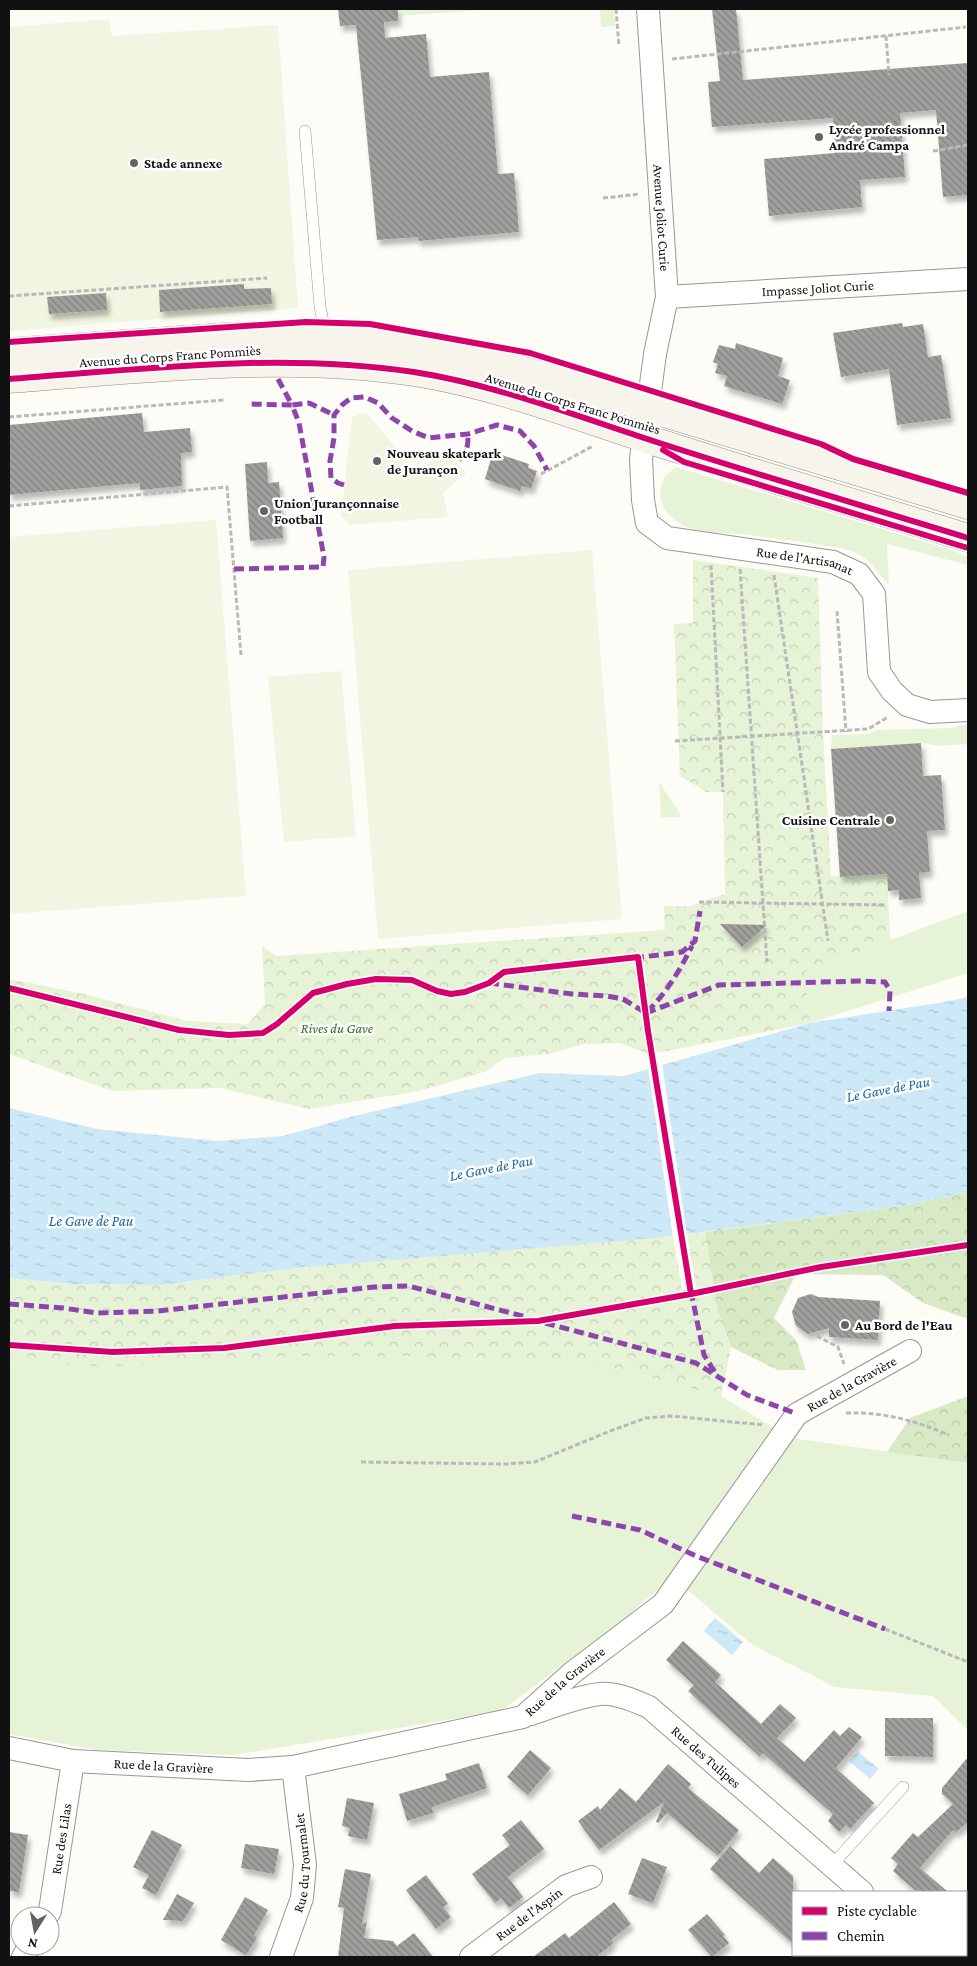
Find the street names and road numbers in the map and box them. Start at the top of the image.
street label: Avenue Joliot Curie [650,164,673,271]
street label: Impasse Joliot Curie [761,277,874,299]
street label: Avenue du Corps Franc Pommiès [78,342,262,370]
street label: Avenue du Corps Franc Pommiès [483,369,663,437]
street label: Rue de l'Artisanat [755,543,856,578]
street label: Rue de la Gravière [804,1352,899,1415]
street label: Rue de la Gravière [521,1643,608,1720]
street label: Rue des Tulipes [668,1722,744,1791]
street label: Rue de la Gravière [113,1755,214,1776]
street label: Rue des Lilas [48,1802,74,1875]
street label: Rue du Tourmalet [290,1812,313,1914]
street label: Rue de l'Aspin [492,1884,565,1944]

